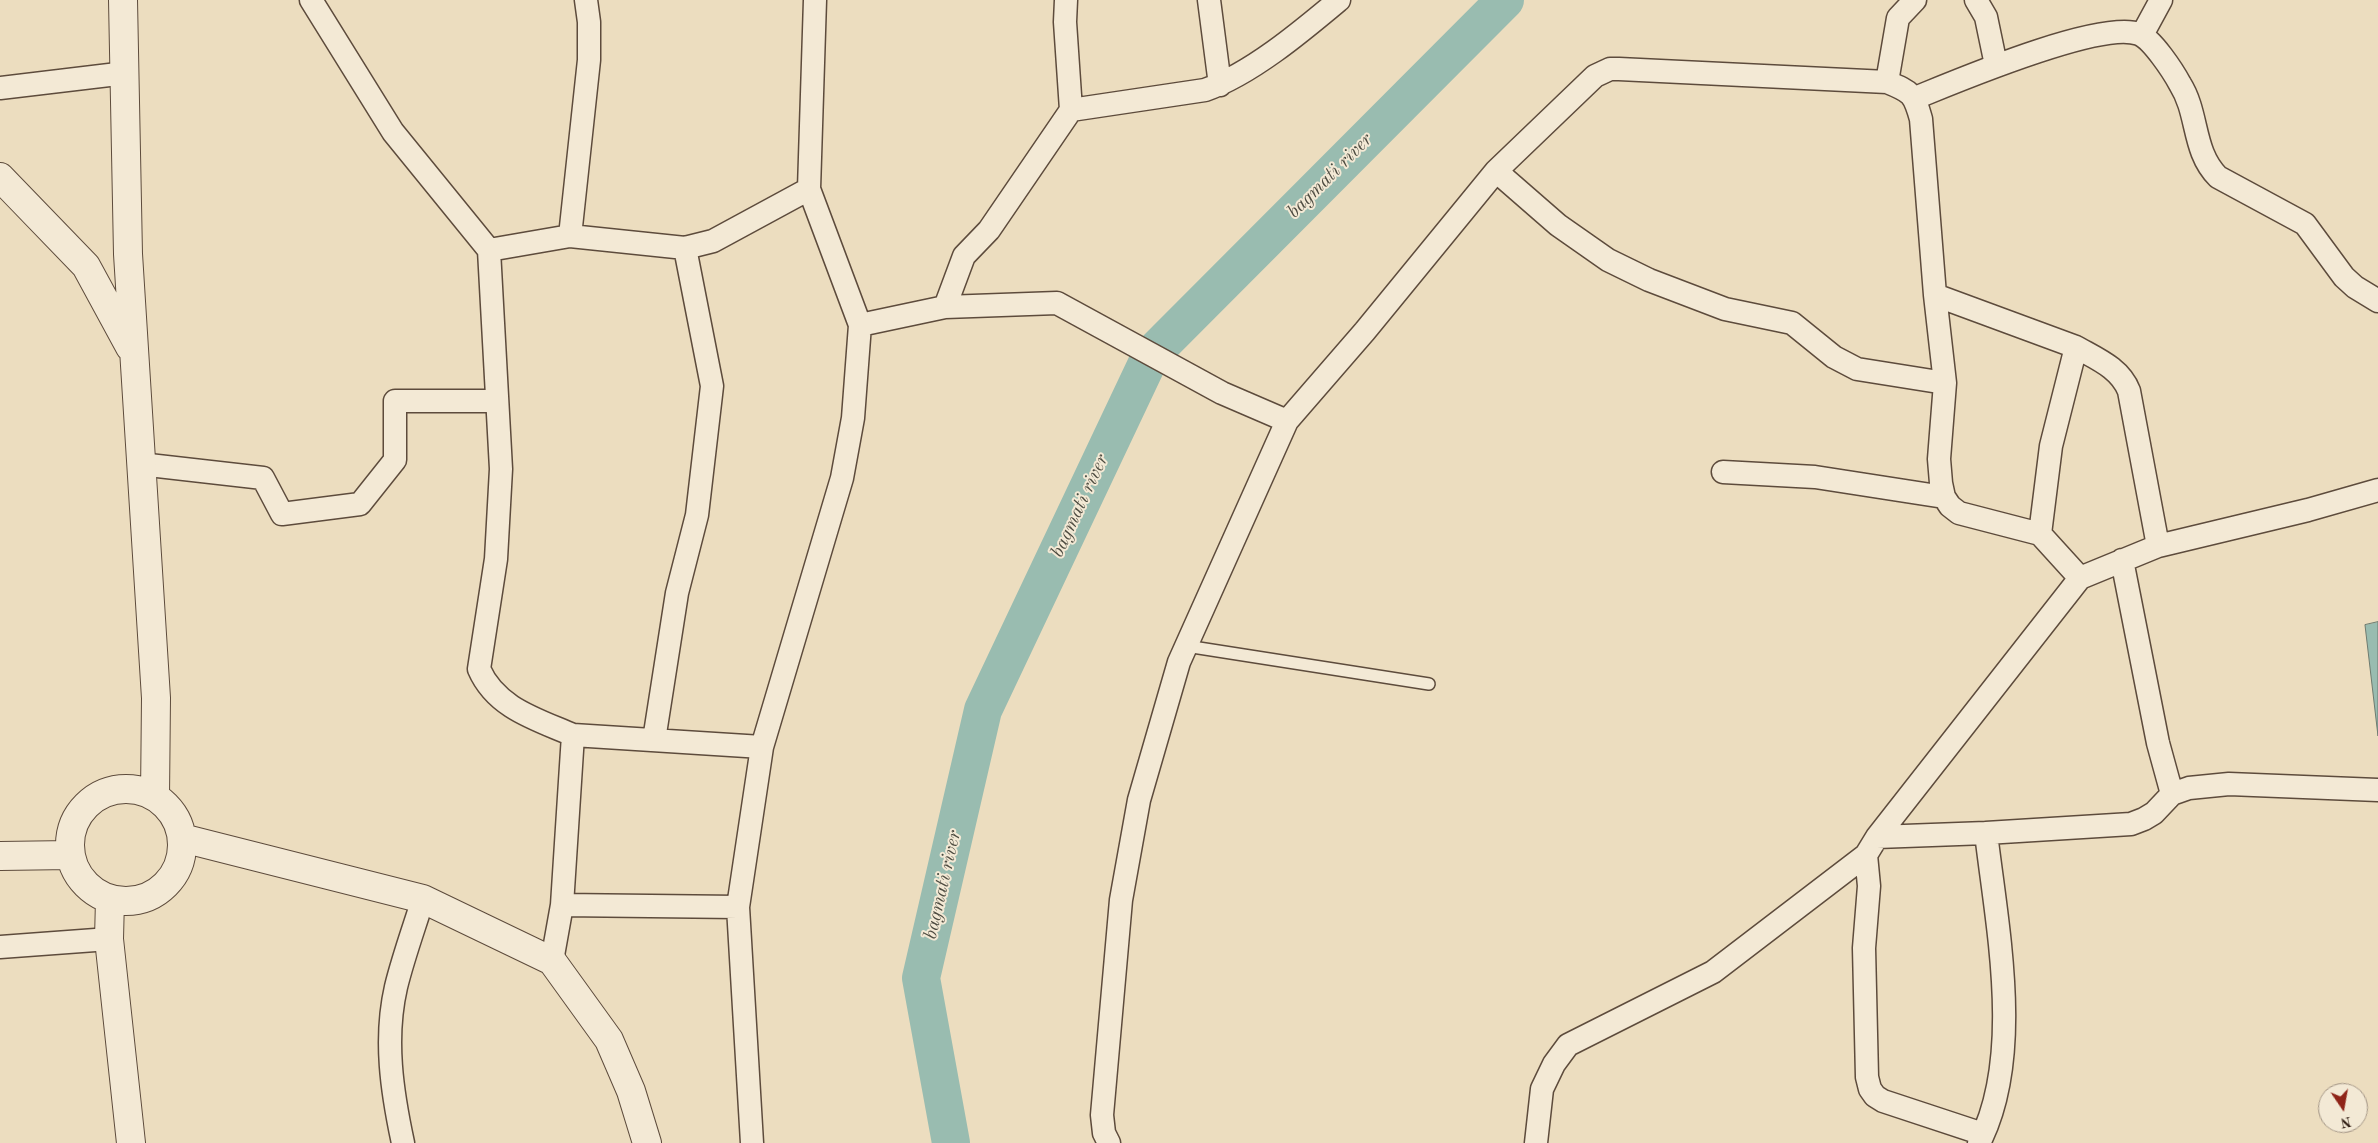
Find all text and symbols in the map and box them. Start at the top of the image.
water label: bagmati river [1283,129,1377,223]
water label: bagmati river [1046,451,1114,561]
water label: bagmati river [919,828,967,942]
north arrow [2318,1083,2368,1133]
text: N [2339,1114,2353,1130]

